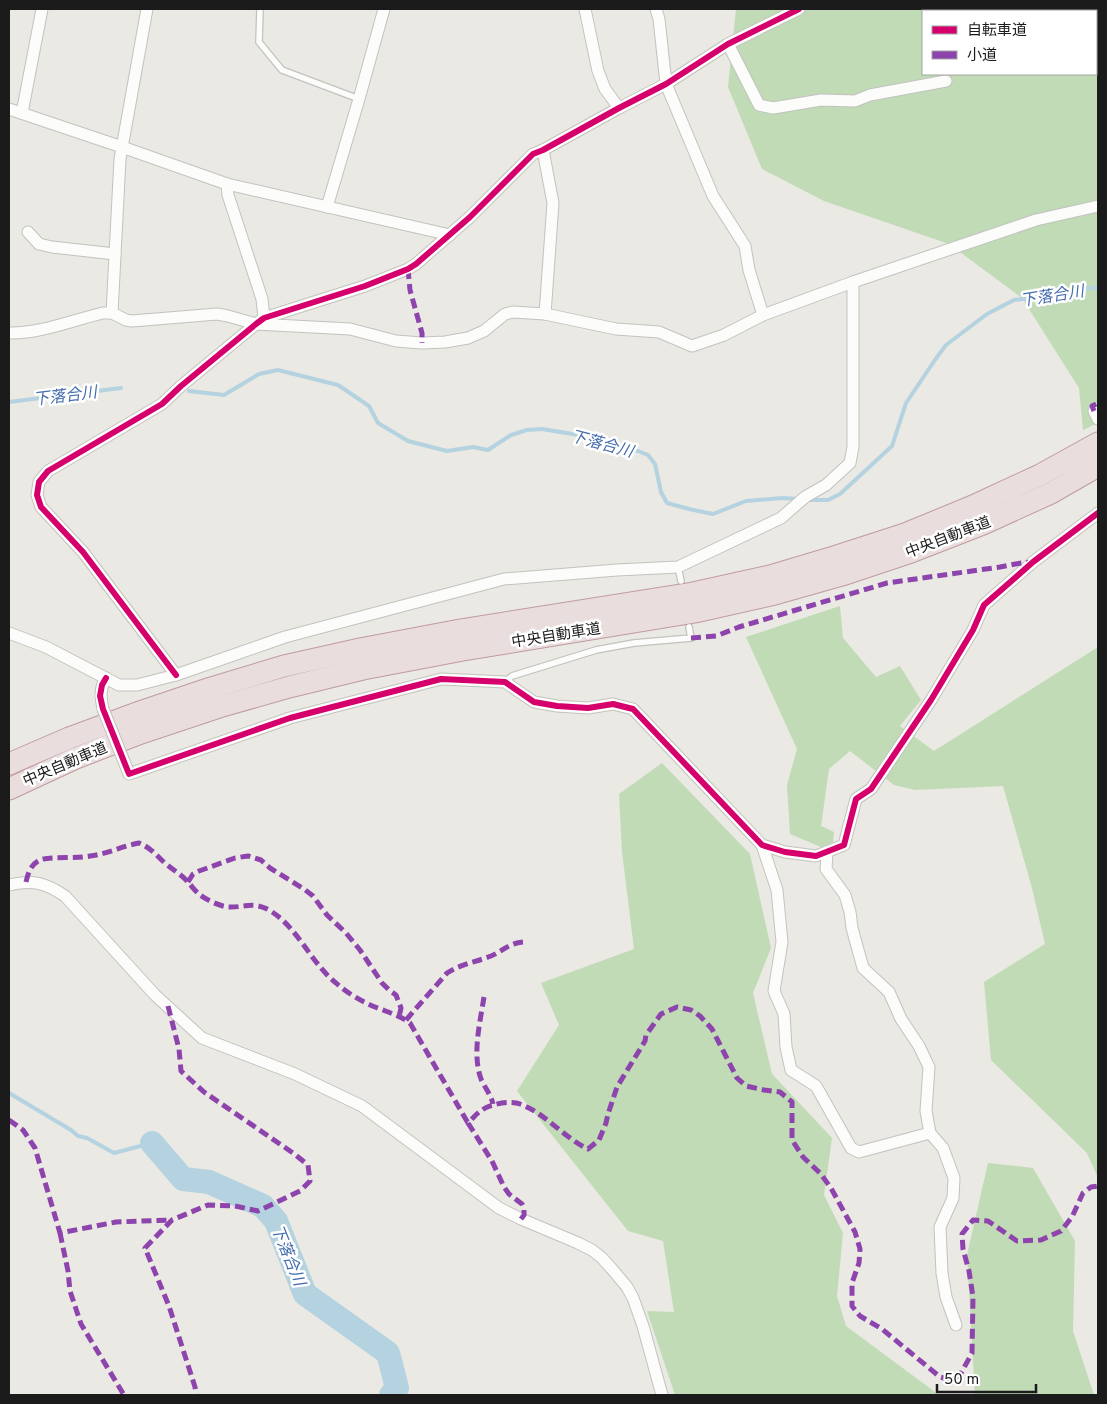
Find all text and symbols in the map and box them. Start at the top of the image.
legend [922,10,1097,75]
text: 自転車道 [967,22,1027,41]
text: 小道 [967,47,997,66]
water label: 下落合川 [1019,282,1087,312]
water label: 下落合川 [32,383,100,411]
water label: 下落合川 [568,427,637,463]
street label: 中央自動車道 [903,513,994,563]
street label: 中央自動車道 [510,620,602,653]
street label: 中央自動車道 [20,739,111,792]
water label: 下落合川 [266,1222,309,1291]
scale bar [937,1362,1036,1394]
text: 50 m [944,1371,979,1390]

